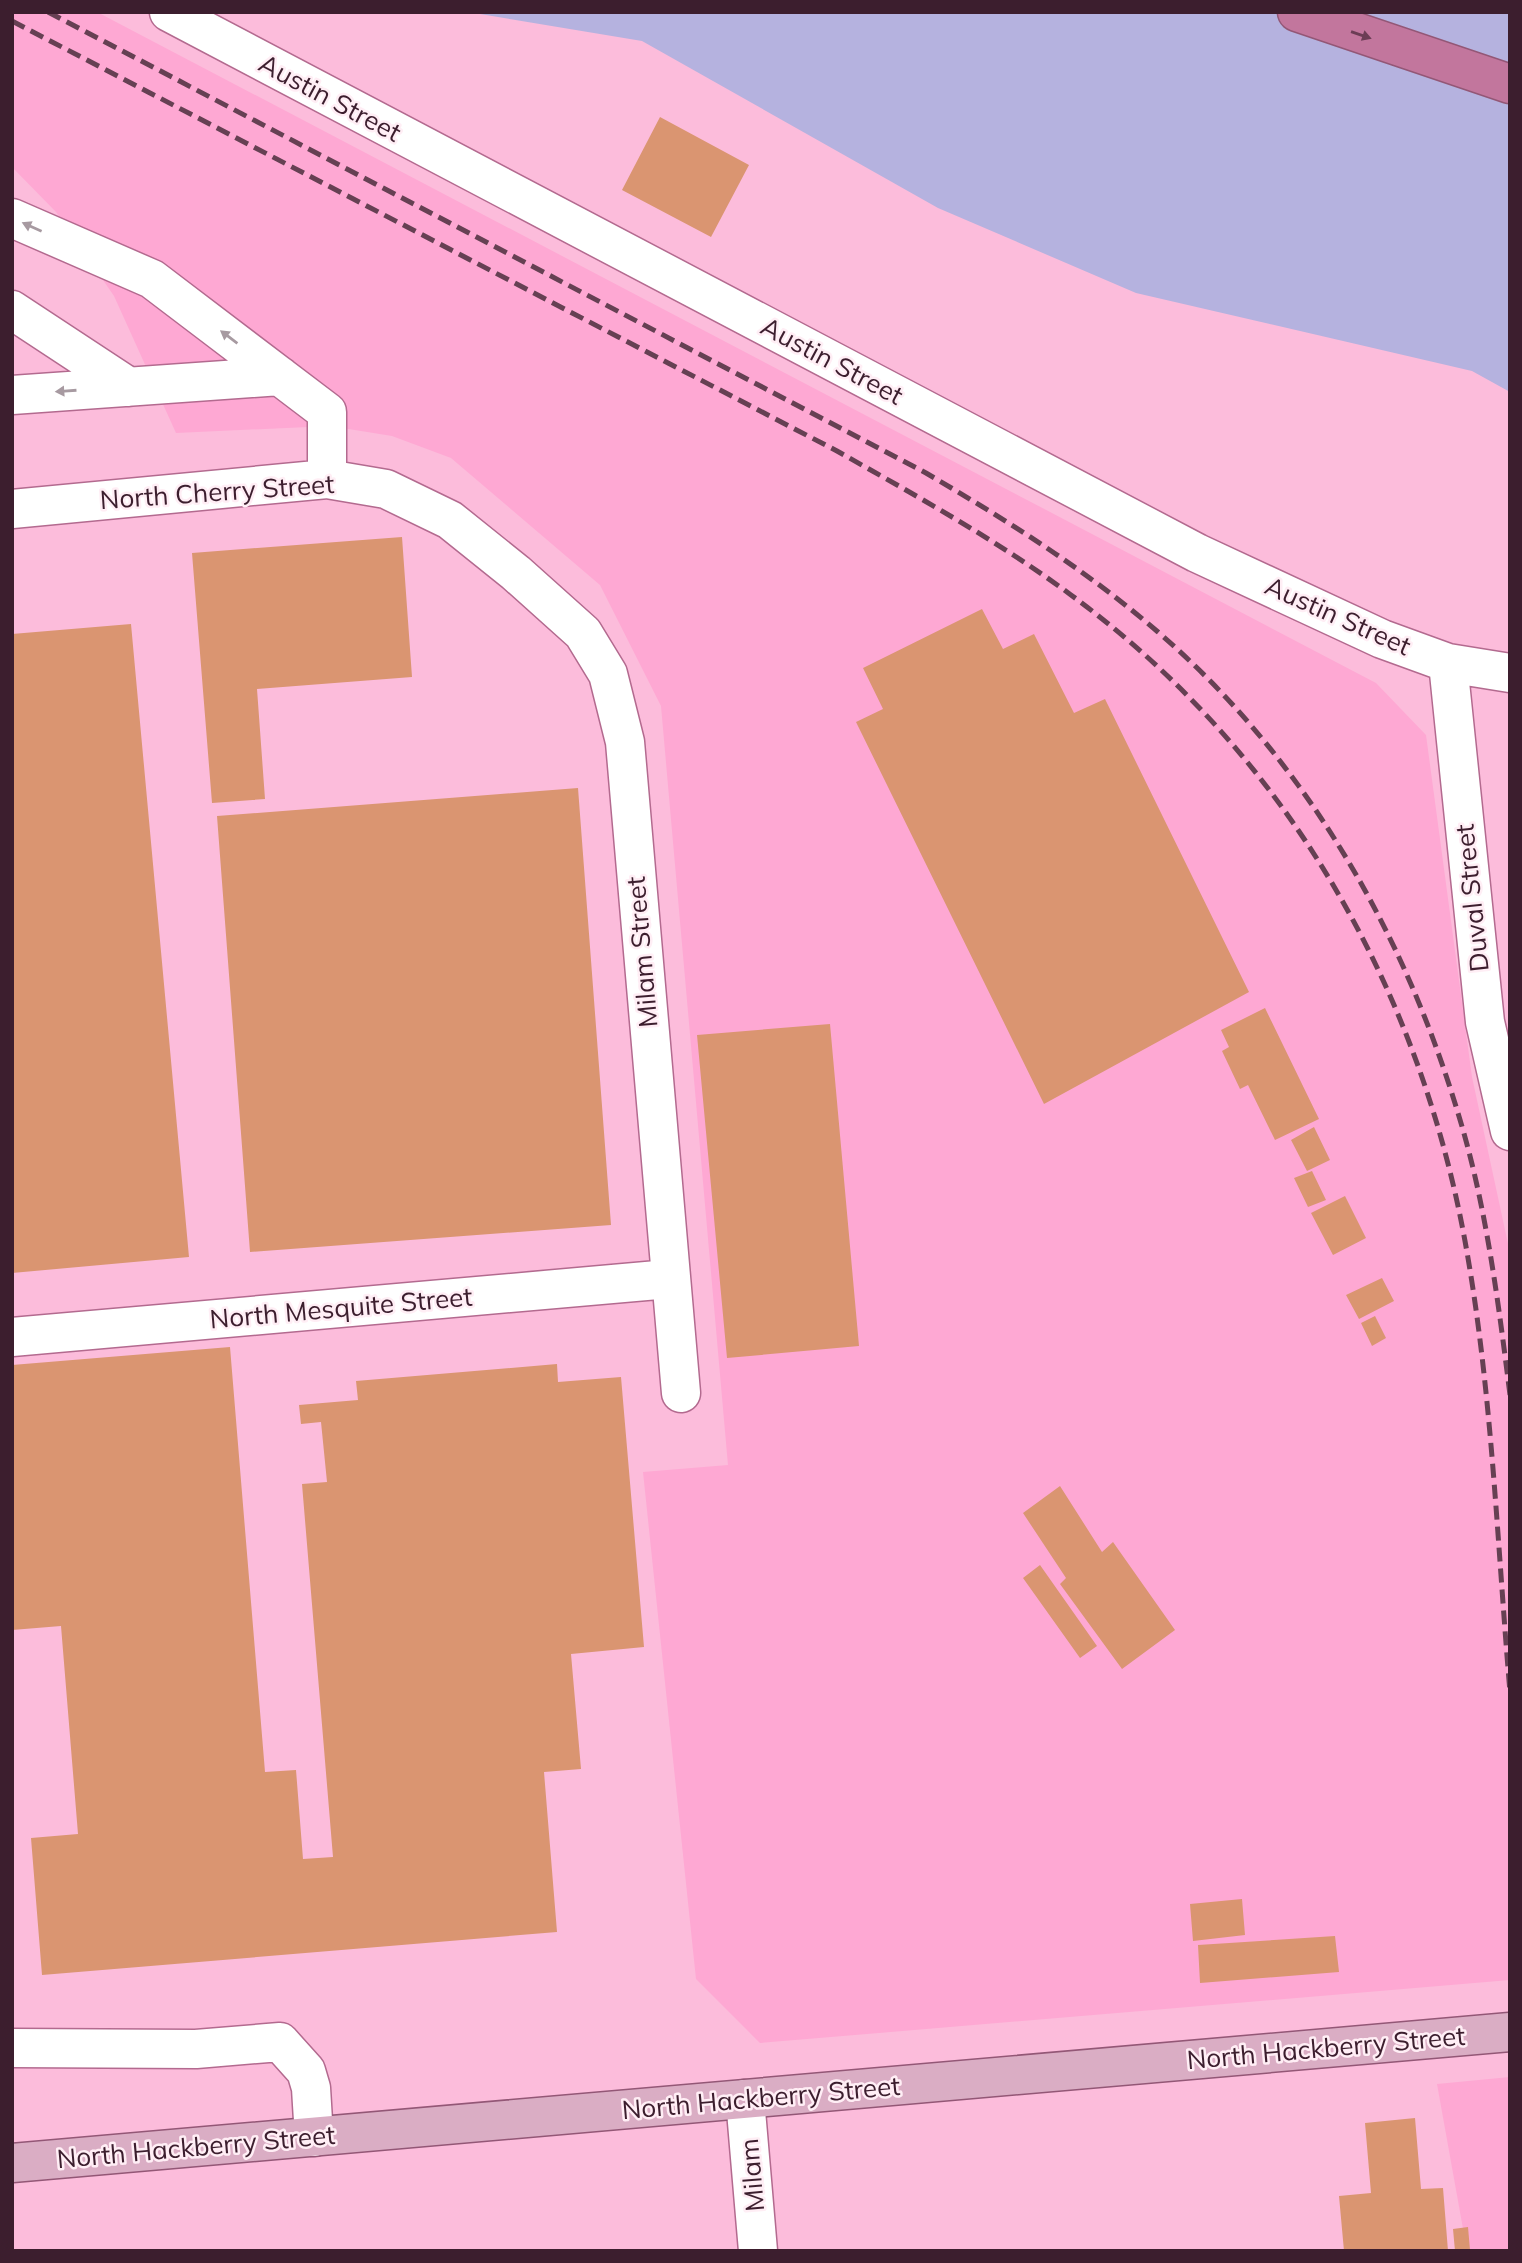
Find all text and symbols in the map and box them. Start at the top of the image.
one-way arrow [1351,30,1372,41]
street label: Austin Street [254,46,407,149]
one-way arrow [22,221,42,233]
street label: Austin Street [756,309,909,412]
one-way arrow [220,331,238,345]
one-way arrow [54,386,76,397]
street label: North Cherry Street [99,467,335,516]
street label: Austin Street [1260,569,1416,662]
street label: Duval Street [1447,823,1496,974]
street label: Milam Street [618,875,665,1029]
street label: North Mesquite Street [208,1280,474,1335]
street label: North Hackberry Street [1185,2019,1466,2076]
street label: North Hackberry Street [620,2069,901,2126]
street label: North Hackberry Street [55,2118,336,2175]
street label: Milam [732,2137,771,2213]

